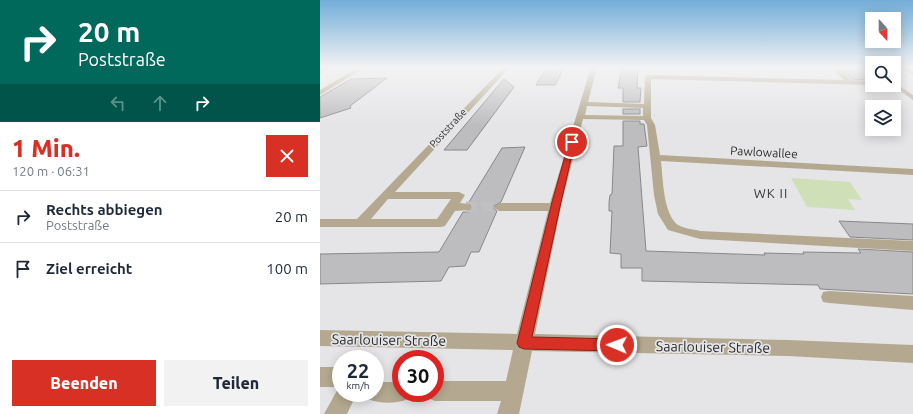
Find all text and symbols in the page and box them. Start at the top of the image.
north arrow [865,12,901,48]
map controls [865,12,901,136]
icon: right [12,16,64,68]
text: 20 m [78,16,140,47]
text: Poststraße [78,49,166,69]
button: search [865,56,901,92]
icon: left [107,92,129,114]
icon: ahead [149,92,171,114]
icon: right [191,92,213,114]
button: layers [865,100,901,136]
street label: Poststraße [427,106,469,150]
pin [555,125,589,159]
icon: arrive [561,131,583,153]
text: 1 Min. [12,135,80,162]
button: close [266,135,308,177]
street label: Pawlowallee [730,144,798,160]
text: 120 m · 06:31 [12,164,90,178]
district label: WK II [754,186,788,200]
text: Rechts abbiegen [46,201,163,218]
icon: right [12,206,34,228]
text: 20 m [275,208,308,225]
text: Poststraße [46,218,109,232]
icon: arrive [12,258,34,280]
text: Ziel erreicht [46,260,132,277]
text: 100 m [266,260,308,277]
position arrow [596,324,638,366]
street label: Saarlouiser Straße [332,331,446,349]
street label: Saarlouiser Straße [656,338,770,356]
speed limit sign: 30 [392,350,444,402]
text: 22 [347,359,369,382]
button: Beenden [12,360,156,406]
button: Teilen [164,360,308,406]
text: km/h [346,380,370,391]

